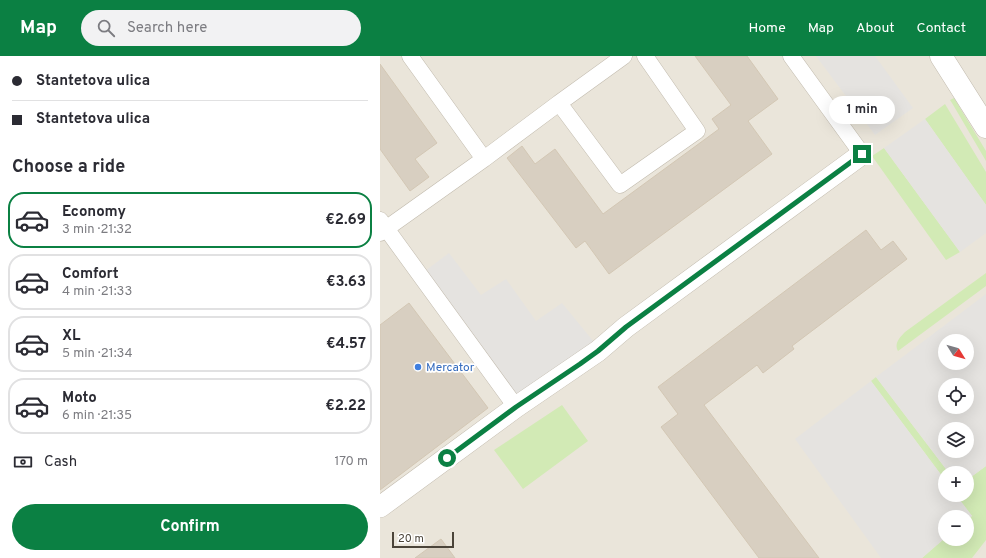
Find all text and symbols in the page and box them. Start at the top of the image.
search box [81,10,361,46]
text: Map [20,16,57,40]
icon: search [95,17,117,39]
text: Search here [127,19,207,38]
text: Home [749,20,786,37]
text: Map [808,20,834,37]
text: About [856,20,895,37]
text: Contact [917,20,966,37]
text: Stantetova ulica [36,72,150,91]
callout: 1 min [829,96,895,124]
text: 1 min [846,102,878,118]
text: Stantetova ulica [36,110,150,129]
route end [853,145,871,163]
text: Choose a ride [12,156,125,179]
icon: car [14,202,50,238]
text: Economy [62,203,126,222]
text: €2.69 [325,211,366,230]
text: 3 min · 21:32 [62,222,132,238]
icon: car [14,264,50,300]
text: Comfort [62,265,119,284]
text: €3.63 [326,273,366,292]
text: 4 min · 21:33 [62,284,132,300]
icon: car [14,326,50,362]
text: XL [62,327,80,346]
north arrow [938,334,974,370]
map controls [938,334,974,546]
text: €4.57 [326,335,366,354]
text: 5 min · 21:34 [62,346,133,362]
place label: Mercator [426,360,475,376]
marker: Mercator [413,362,423,372]
button: locate [938,378,974,414]
icon: car [14,388,50,424]
text: Moto [62,389,97,408]
text: €2.22 [325,397,366,416]
text: 6 min · 21:35 [62,408,132,424]
button: layers [938,422,974,458]
route start [438,449,456,467]
icon: cash [12,451,34,473]
text: Cash [44,453,77,472]
text: 170 m [334,454,368,470]
button: + [938,466,974,502]
button: Confirm [12,504,368,550]
button: − [938,510,974,546]
scale bar [392,530,454,549]
text: 20 m [398,532,424,546]

